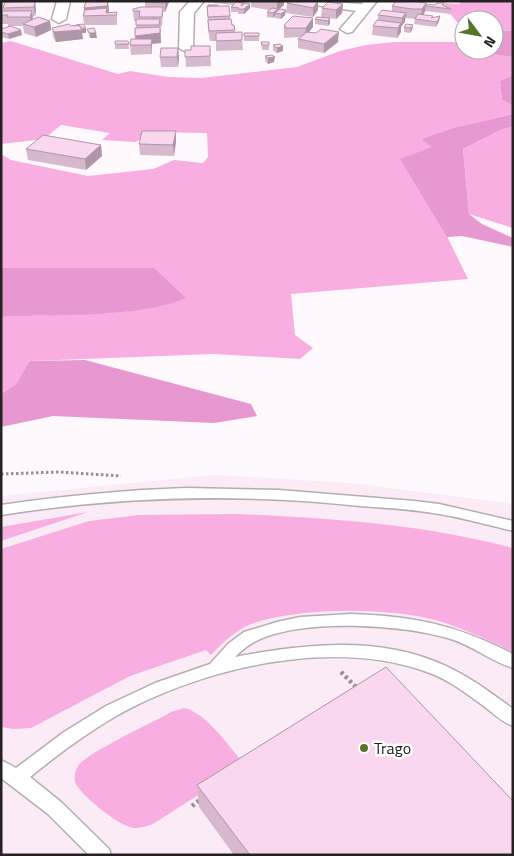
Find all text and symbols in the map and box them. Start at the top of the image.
north arrow [454,10,504,60]
text: N [479,32,502,52]
place label: Trago [374,736,411,760]
marker: Trago [358,742,370,754]

